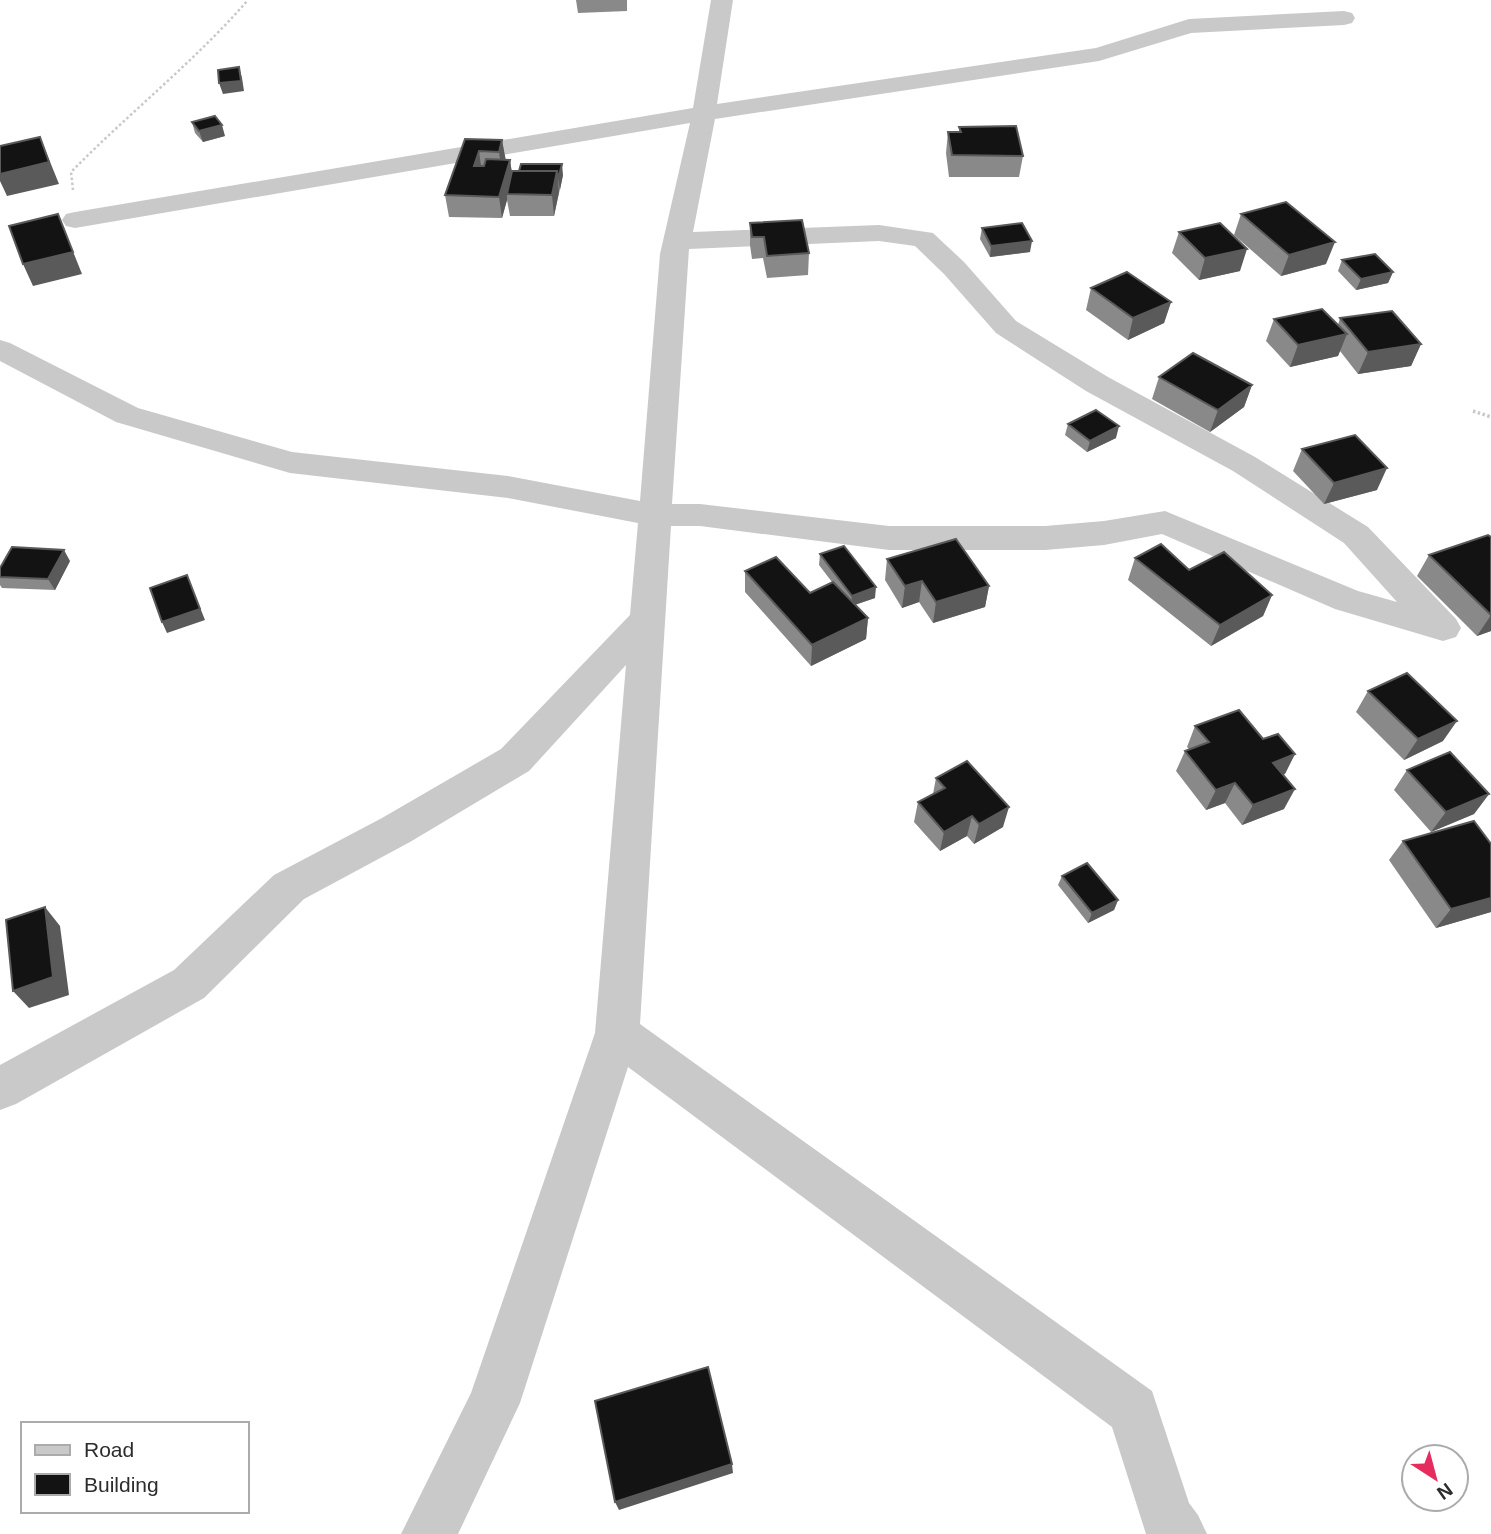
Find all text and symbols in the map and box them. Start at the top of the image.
legend [21,1422,248,1513]
text: Road [84,1438,134,1461]
north arrow [1400,1443,1470,1513]
text: Building [84,1473,159,1496]
text: N [1433,1479,1456,1504]

